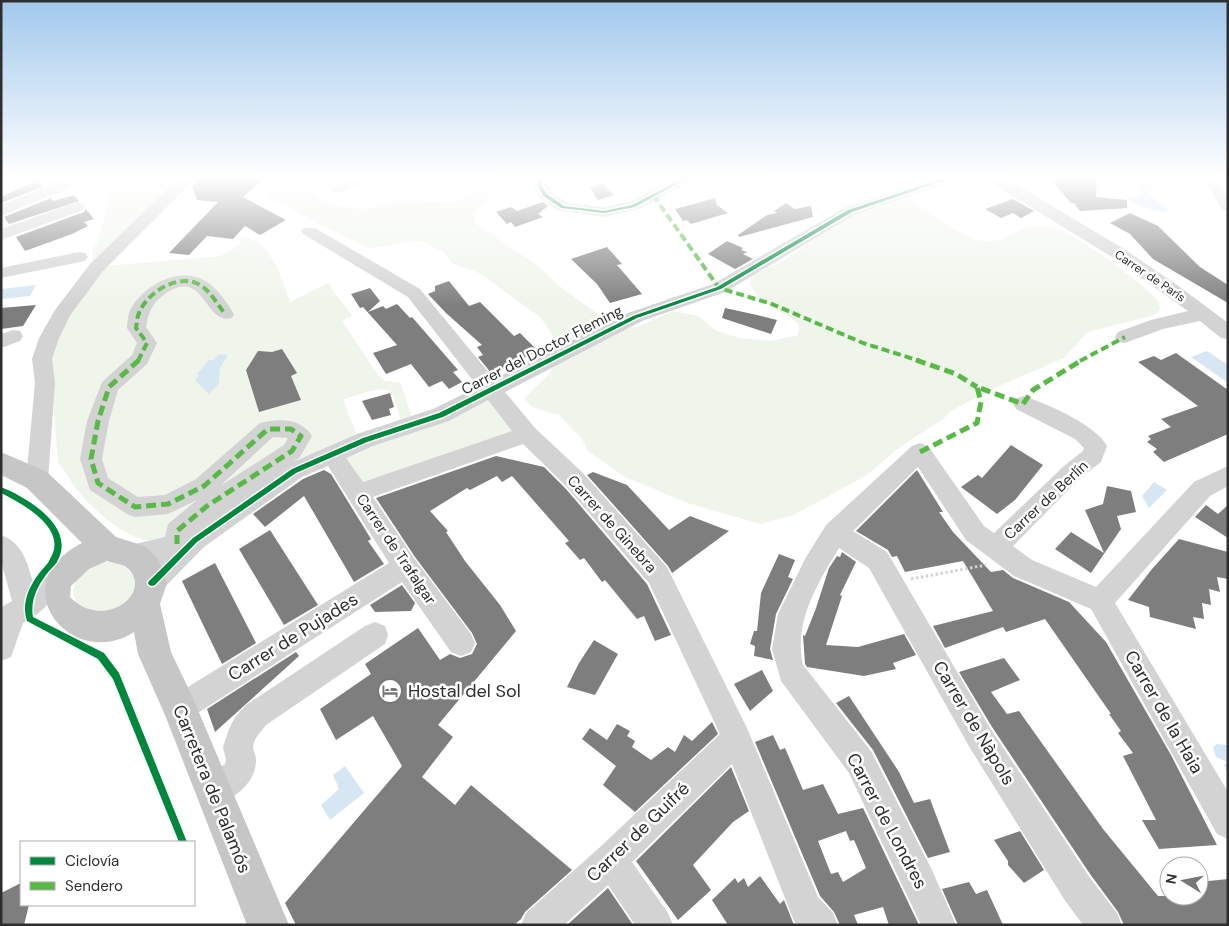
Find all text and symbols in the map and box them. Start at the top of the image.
street label: Carrer de París [1111,246,1189,306]
street label: Carrer del Doctor Fleming [458,301,626,399]
street label: Carrer de Berlín [1000,456,1092,544]
street label: Carrer de Ginebra [563,471,661,577]
street label: Carrer de Trafalgar [352,490,441,609]
street label: Carrer de Pujades [223,587,363,687]
street label: Carrer de la Haia [1119,646,1209,778]
street label: Carrer de Nàpols [927,656,1021,790]
hotel icon: Hostal del Sol [377,678,403,704]
place label: Hostal del Sol [408,679,521,703]
street label: Carretera de Palamós [167,701,257,877]
street label: Carrer de Londres [841,749,933,893]
street label: Carrer de Guifré [581,777,695,887]
legend [20,841,195,906]
text: Ciclovía [65,851,119,871]
north arrow [1159,856,1209,906]
text: N [1161,872,1181,885]
text: Sendero [65,876,123,896]

